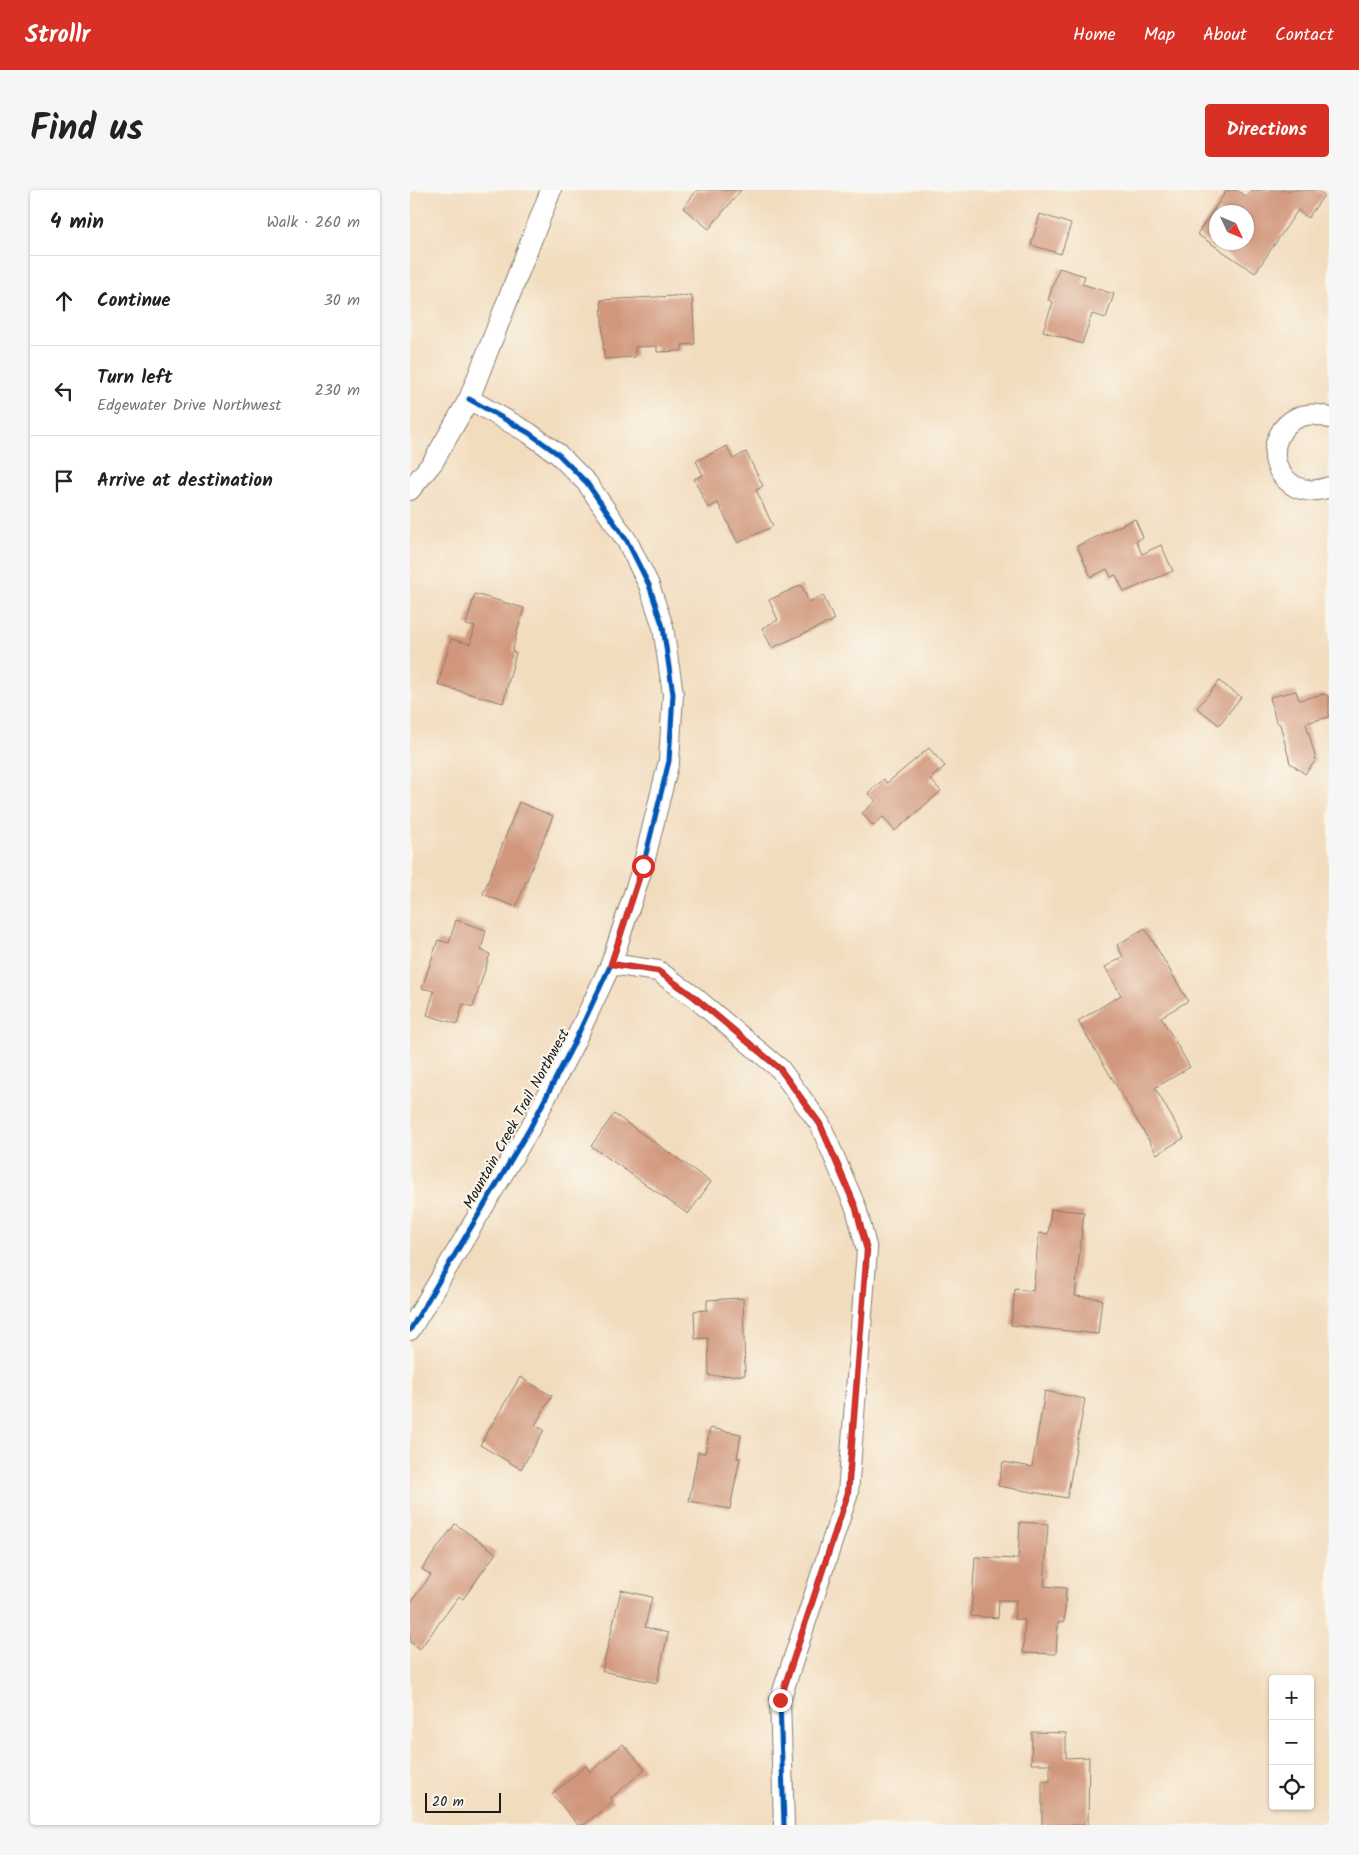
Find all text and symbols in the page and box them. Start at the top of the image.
text: Strollr [25,16,90,55]
text: Home [1073,21,1116,50]
text: Map [1144,21,1175,50]
text: About [1203,21,1247,50]
text: Contact [1275,21,1334,50]
text: Find us [30,102,143,158]
button: Directions [1205,104,1329,157]
north arrow [1209,205,1254,250]
text: 4 min [50,206,104,239]
text: Walk · 260 m [267,210,360,235]
text: Continue [97,286,170,316]
icon: ahead [50,287,78,315]
text: 30 m [324,288,360,313]
text: Turn left [97,363,172,393]
icon: left [50,377,78,405]
text: 230 m [314,378,360,403]
text: Edgewater Drive Northwest [97,393,281,418]
text: Arrive at destination [97,466,273,496]
icon: arrive [50,467,78,495]
route start [632,855,655,878]
street label: Mountain Creek Trail Northwest [457,1024,577,1214]
map controls [1269,1675,1314,1810]
button: + [1269,1675,1314,1720]
route end [769,1689,792,1712]
button: − [1269,1720,1314,1765]
button: locate [1269,1765,1314,1810]
scale bar [425,1790,501,1813]
text: 20 m [432,1791,464,1813]

